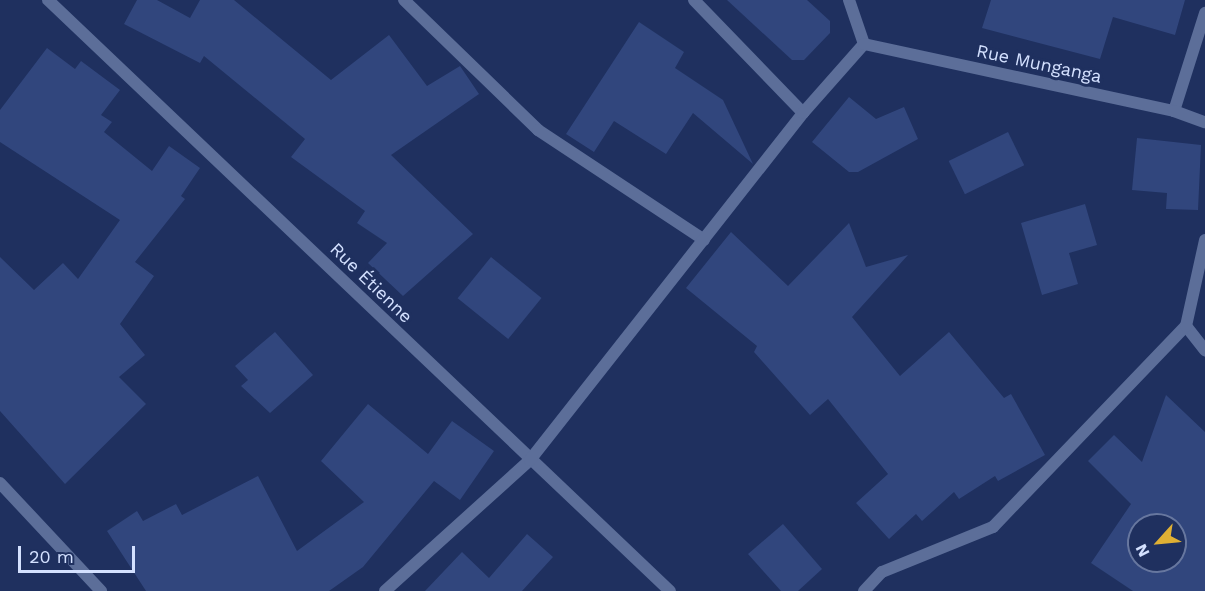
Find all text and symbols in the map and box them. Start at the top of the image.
street label: Rue Munganga [974,40,1104,88]
street label: Rue Étienne [325,238,417,328]
north arrow [1127,513,1187,573]
scale bar [21,534,138,572]
text: N [1131,541,1153,560]
text: 20 m [29,546,74,567]

